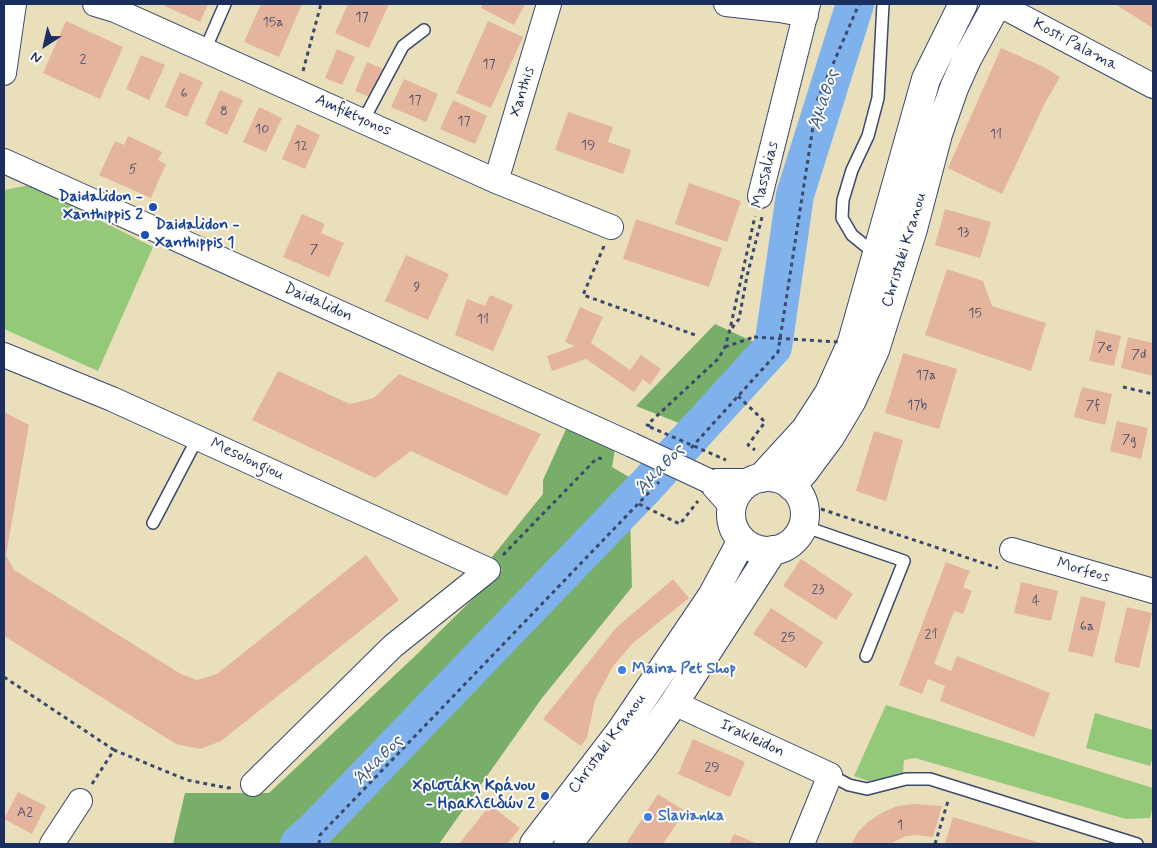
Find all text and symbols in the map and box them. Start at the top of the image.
house number: 17 [355,10,369,26]
house number: 15a [263,15,283,31]
street label: Kosti Palama [1029,15,1121,75]
north arrow [20,20,70,70]
text: N [27,47,45,67]
house number: 2 [80,52,86,68]
house number: 17 [482,57,496,73]
street label: Xanthis [506,65,540,119]
water label: Άμαθος [806,67,844,133]
house number: 6 [180,86,188,102]
street label: Amfiktyonos [312,91,394,141]
house number: 17 [408,93,422,109]
house number: 8 [220,104,228,120]
house number: 17 [457,114,471,130]
house number: 10 [255,122,269,138]
house number: 11 [990,127,1002,143]
house number: 19 [581,138,595,154]
house number: 12 [294,139,308,155]
street label: Massalias [748,140,784,210]
house number: 5 [129,162,137,178]
place label: Daidalidon - Xanthippis 2 [58,188,143,226]
street label: Christaki Kranou [878,190,932,310]
marker: Daidalidon - Xanthippis 2 [147,201,159,213]
place label: Daidalidon - Xanthippis 1 [155,216,240,254]
house number: 13 [957,225,969,241]
marker: Daidalidon - Xanthippis 1 [139,229,151,241]
house number: 7 [310,242,318,258]
street label: Daidalidon [281,279,355,327]
house number: 9 [414,280,420,296]
house number: 15 [968,306,982,322]
house number: 11 [477,312,489,328]
house number: 7e [1097,340,1113,356]
house number: 7d [1132,347,1146,363]
house number: 17a [916,368,936,384]
house number: 17b [907,398,927,414]
house number: 7f [1086,398,1100,414]
house number: 7g [1122,432,1136,448]
street label: Mesolongiou [207,435,287,485]
water label: Άμαθος [632,440,690,500]
street label: Morfeos [1054,554,1112,588]
house number: 23 [812,582,824,598]
house number: 4 [1032,594,1040,610]
house number: 6a [1080,619,1094,635]
house number: 21 [925,627,937,643]
house number: 25 [781,630,795,646]
place label: Maina Pet Shop [632,660,736,680]
marker: Maina Pet Shop [616,664,628,676]
street label: Christaki Kranou [565,690,651,798]
street label: Irakleidon [717,716,787,762]
water label: Άμαθος [350,731,408,791]
house number: 29 [704,760,720,776]
place label: Χριστάκη Κράνου - Ηρακλειδών 2 [413,777,535,815]
marker: Χριστάκη Κράνου - Ηρακλειδών 2 [539,790,551,802]
house number: A2 [17,805,33,821]
place label: Slavianka [658,807,724,827]
marker: Slavianka [642,811,654,823]
house number: 1 [897,818,903,834]

